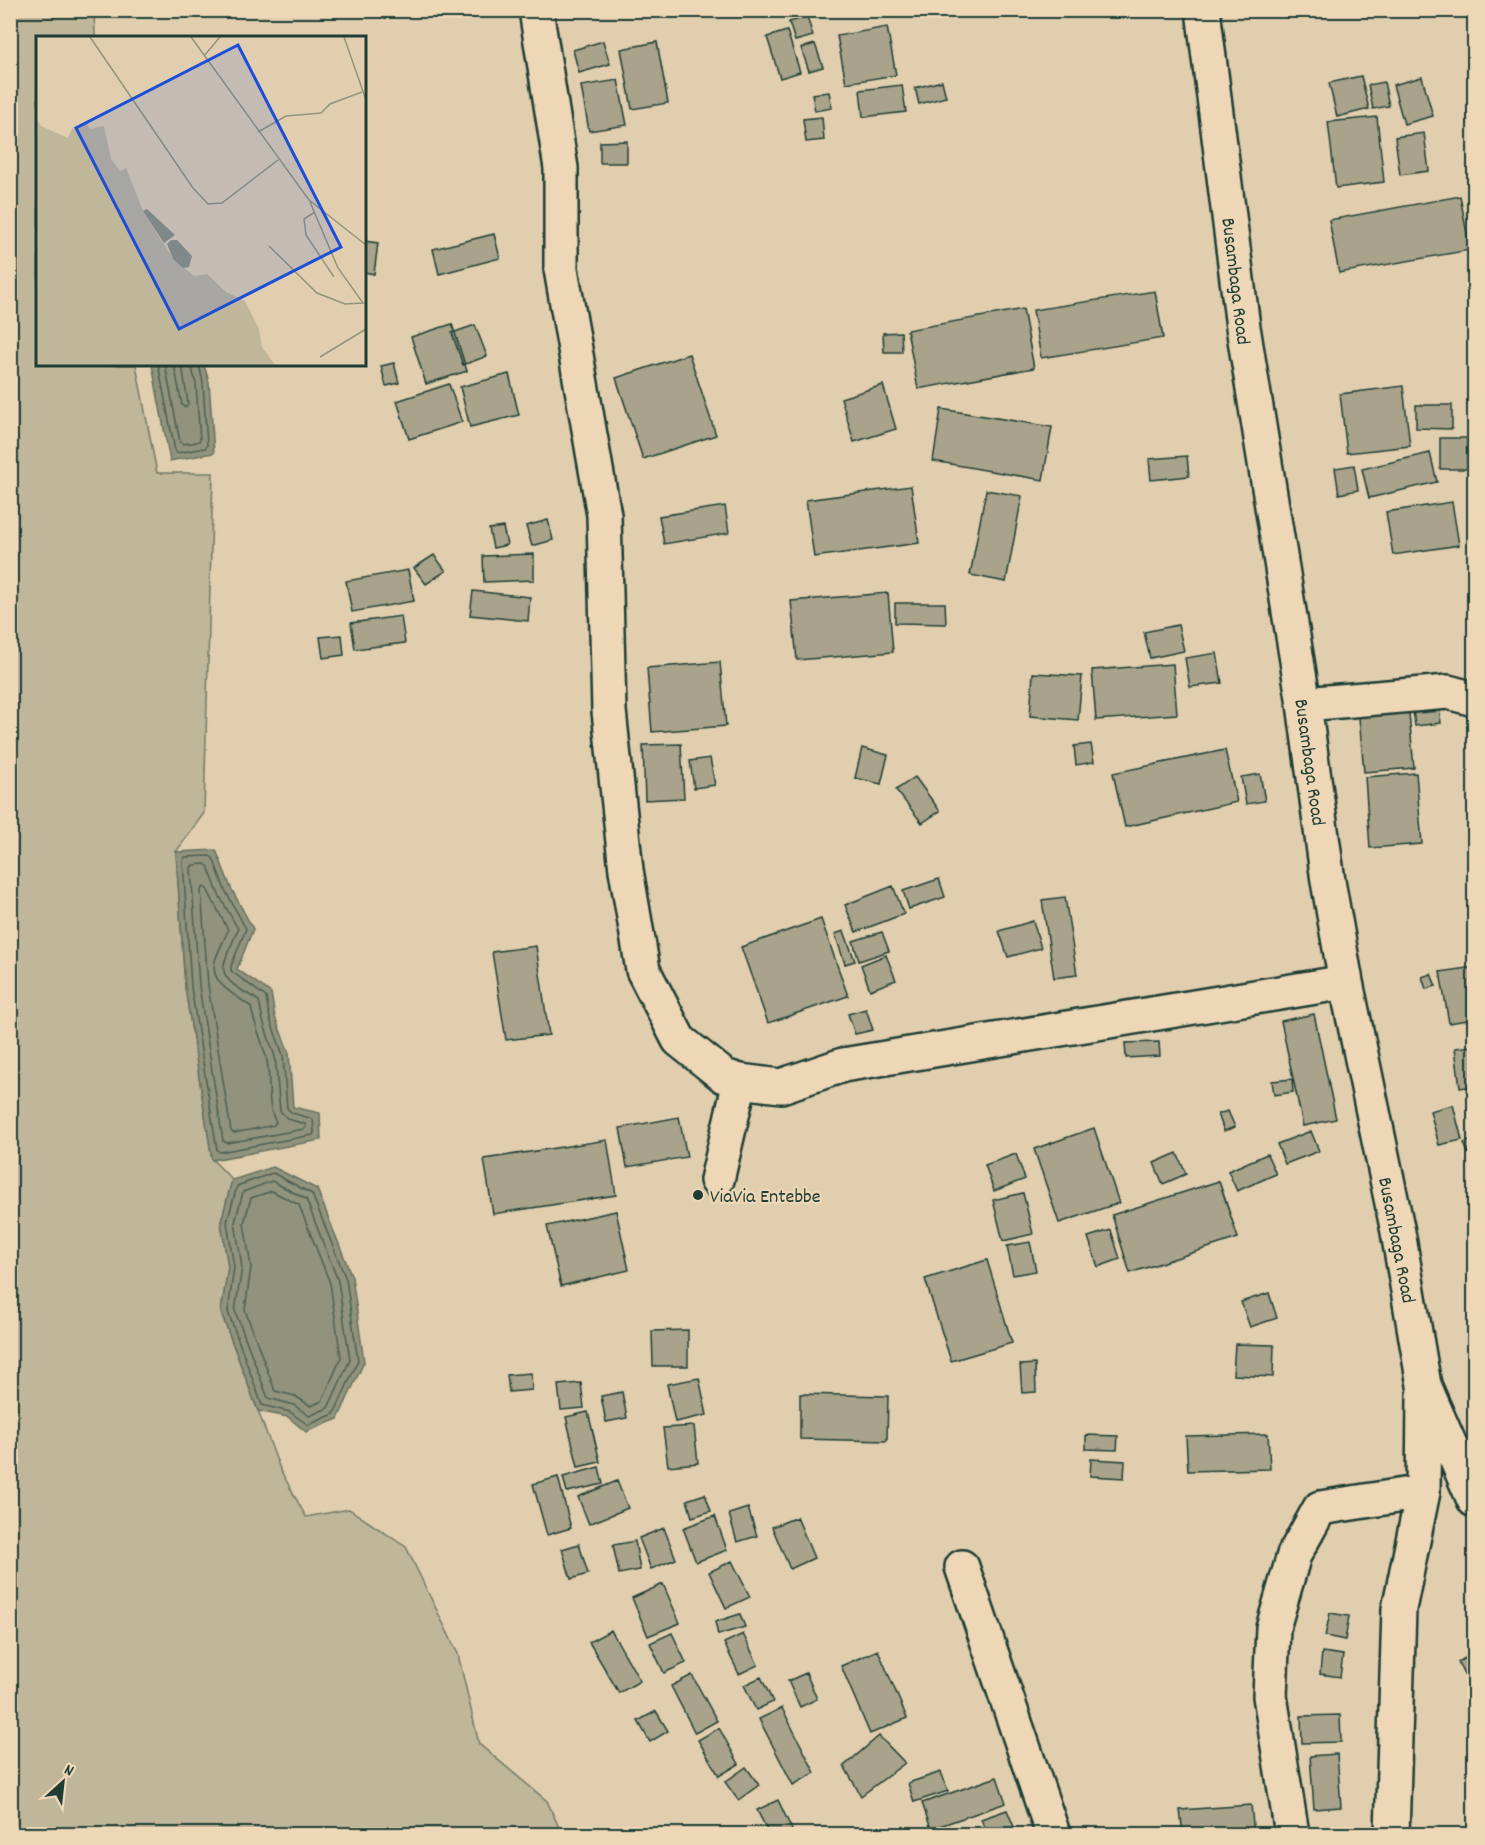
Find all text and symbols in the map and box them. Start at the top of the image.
inset map [36,36,366,366]
street label: Busambaga Road [1212,216,1256,347]
street label: Busambaga Road [1285,697,1331,828]
street label: Busambaga Road [1369,1175,1421,1306]
place label: ViaVia Entebbe [710,1184,821,1212]
marker: ViaVia Entebbe [691,1188,705,1202]
north arrow [33,1752,93,1812]
text: N [60,1759,78,1783]

